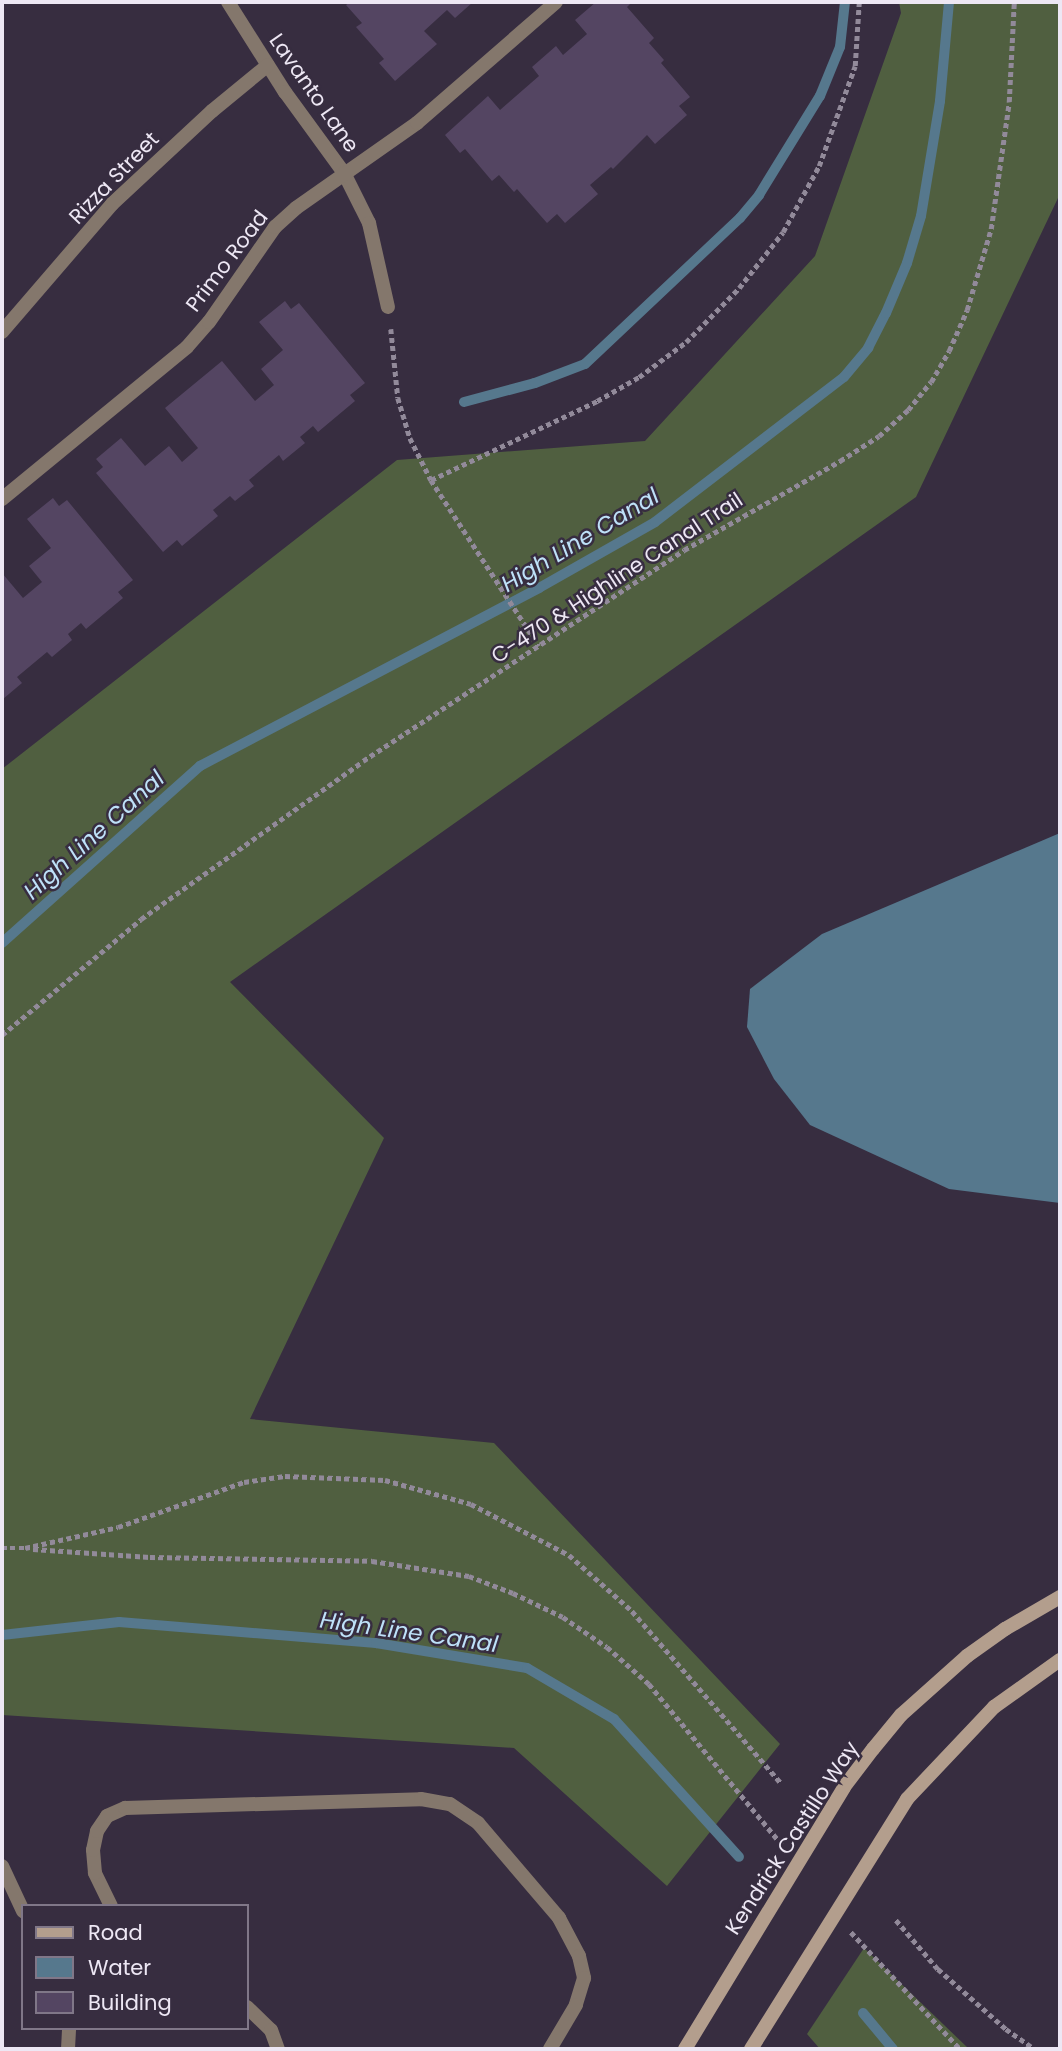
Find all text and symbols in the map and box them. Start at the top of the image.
street label: Lavanto Lane [264,29,364,157]
street label: Rizza Street [64,127,164,229]
street label: Primo Road [181,205,273,317]
water label: High Line Canal [496,482,664,598]
street label: C-470 & Highline Canal Trail [487,487,747,669]
water label: High Line Canal [18,765,170,905]
water label: High Line Canal [318,1606,500,1658]
street label: Kendrick Castillo Way [720,1737,864,1939]
legend [21,1904,248,2030]
text: Road [88,1918,143,1947]
text: Water [88,1953,151,1982]
text: Building [88,1988,172,2017]

